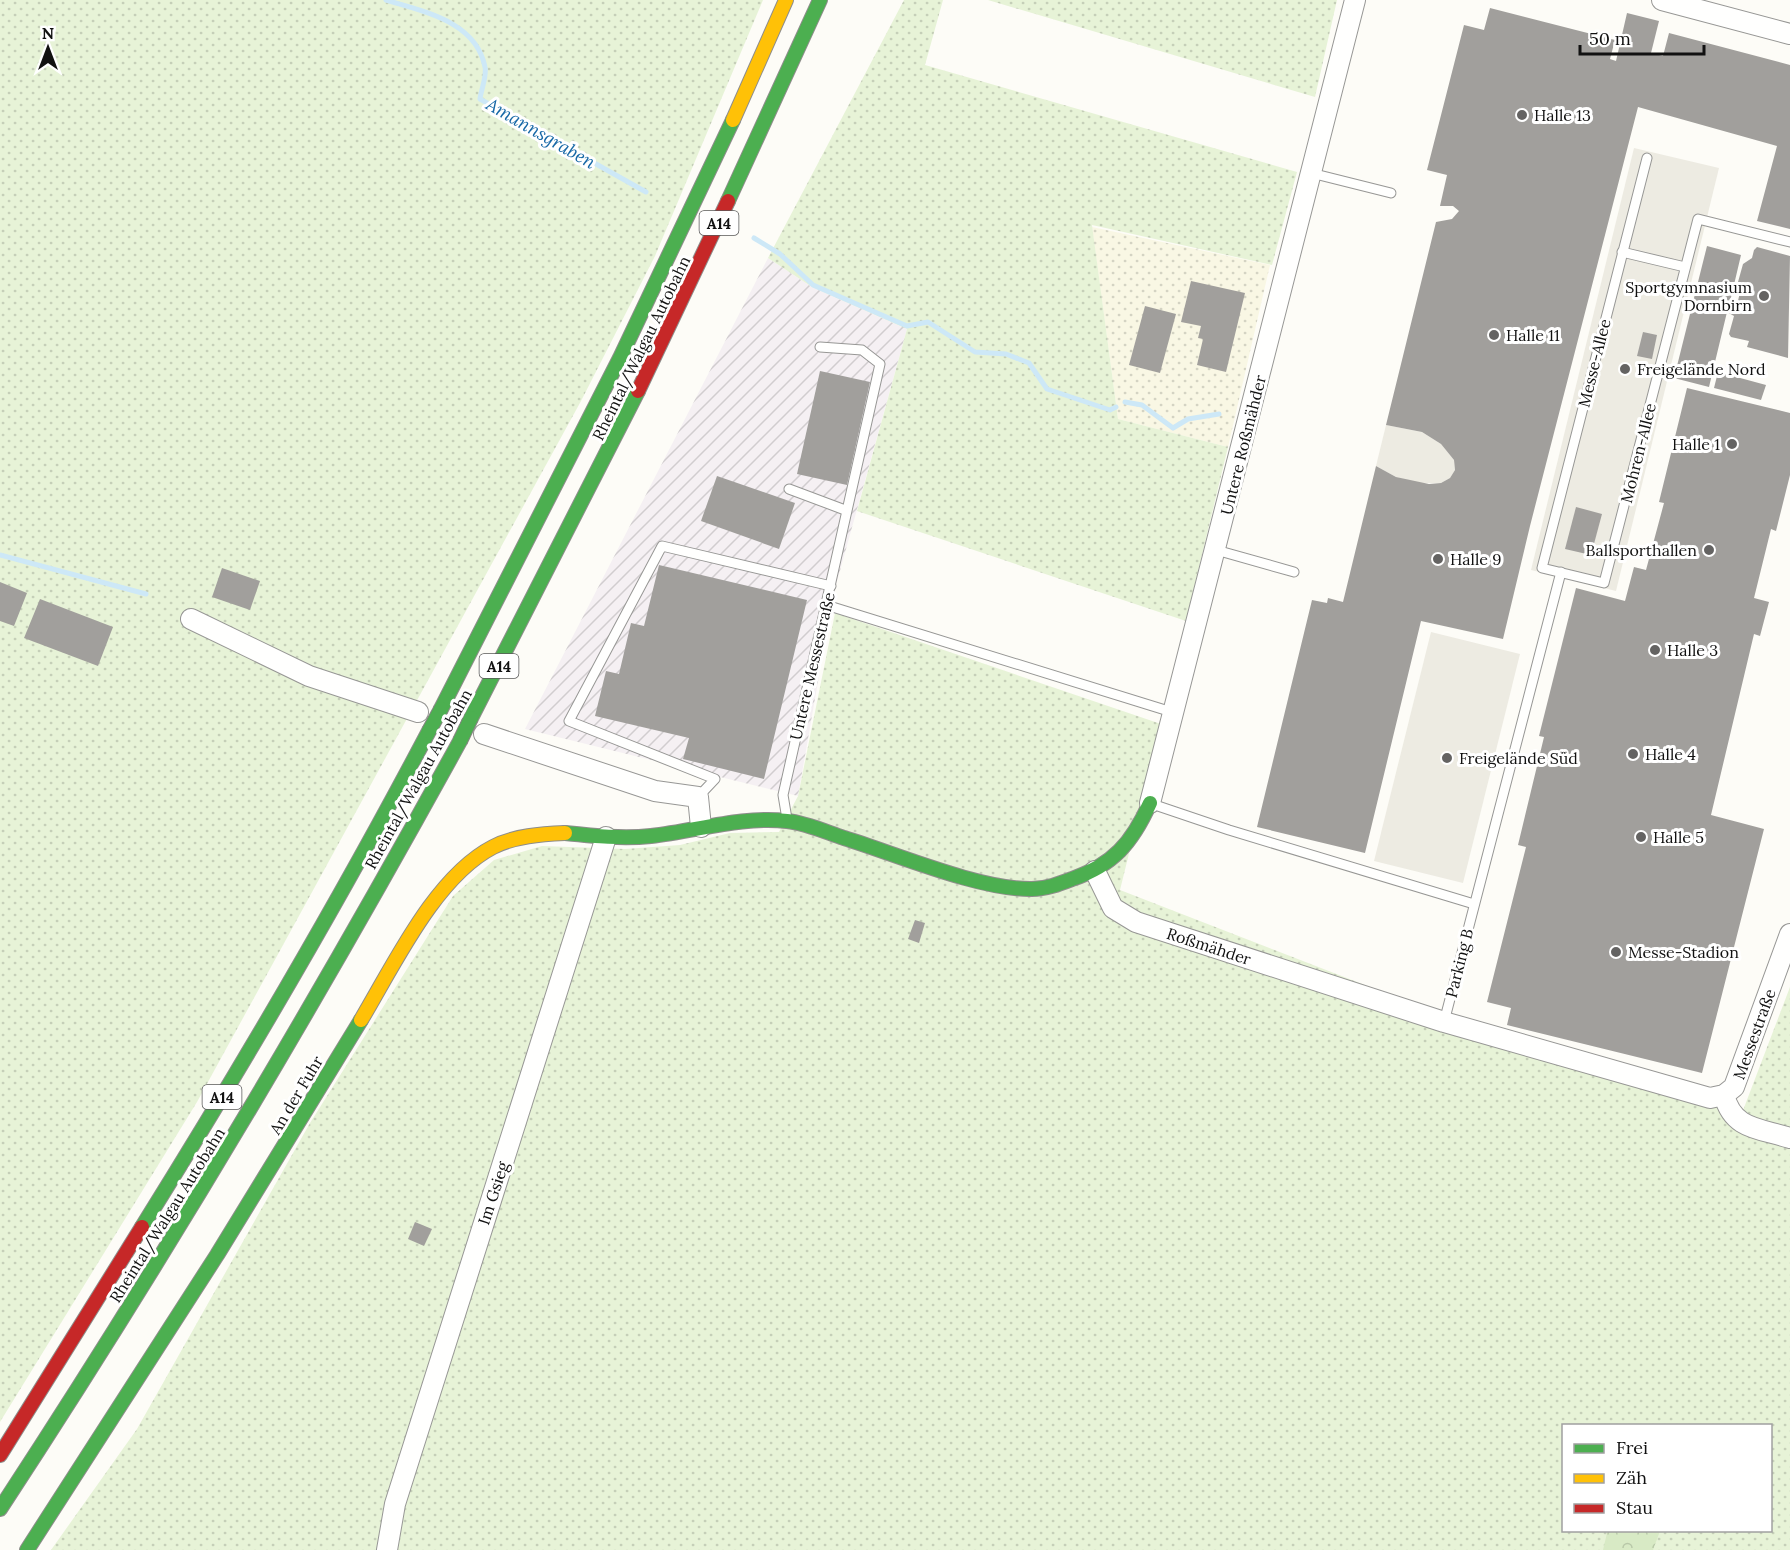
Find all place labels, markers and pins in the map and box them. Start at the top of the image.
place label: Halle 13 [1534,105,1591,125]
marker: Halle 13 [1515,108,1529,122]
place label: Sportgymnasium Dornbirn [1625,277,1752,315]
marker: Sportgymnasium Dornbirn [1757,289,1771,303]
place label: Halle 11 [1506,325,1560,345]
marker: Halle 11 [1487,328,1501,342]
place label: Freigelände Nord [1637,359,1766,379]
marker: Freigelände Nord [1618,362,1632,376]
place label: Halle 1 [1672,434,1720,454]
marker: Halle 1 [1725,437,1739,451]
place label: Ballsporthallen [1586,540,1697,560]
marker: Ballsporthallen [1702,543,1716,557]
place label: Halle 9 [1450,549,1501,569]
marker: Halle 9 [1431,552,1445,566]
place label: Halle 3 [1667,640,1718,660]
marker: Halle 3 [1648,643,1662,657]
place label: Halle 4 [1645,744,1696,764]
marker: Halle 4 [1626,747,1640,761]
place label: Freigelände Süd [1459,748,1578,768]
marker: Freigelände Süd [1440,751,1454,765]
place label: Halle 5 [1653,827,1704,847]
marker: Halle 5 [1634,830,1648,844]
place label: Messe-Stadion [1628,942,1739,962]
marker: Messe-Stadion [1609,945,1623,959]

